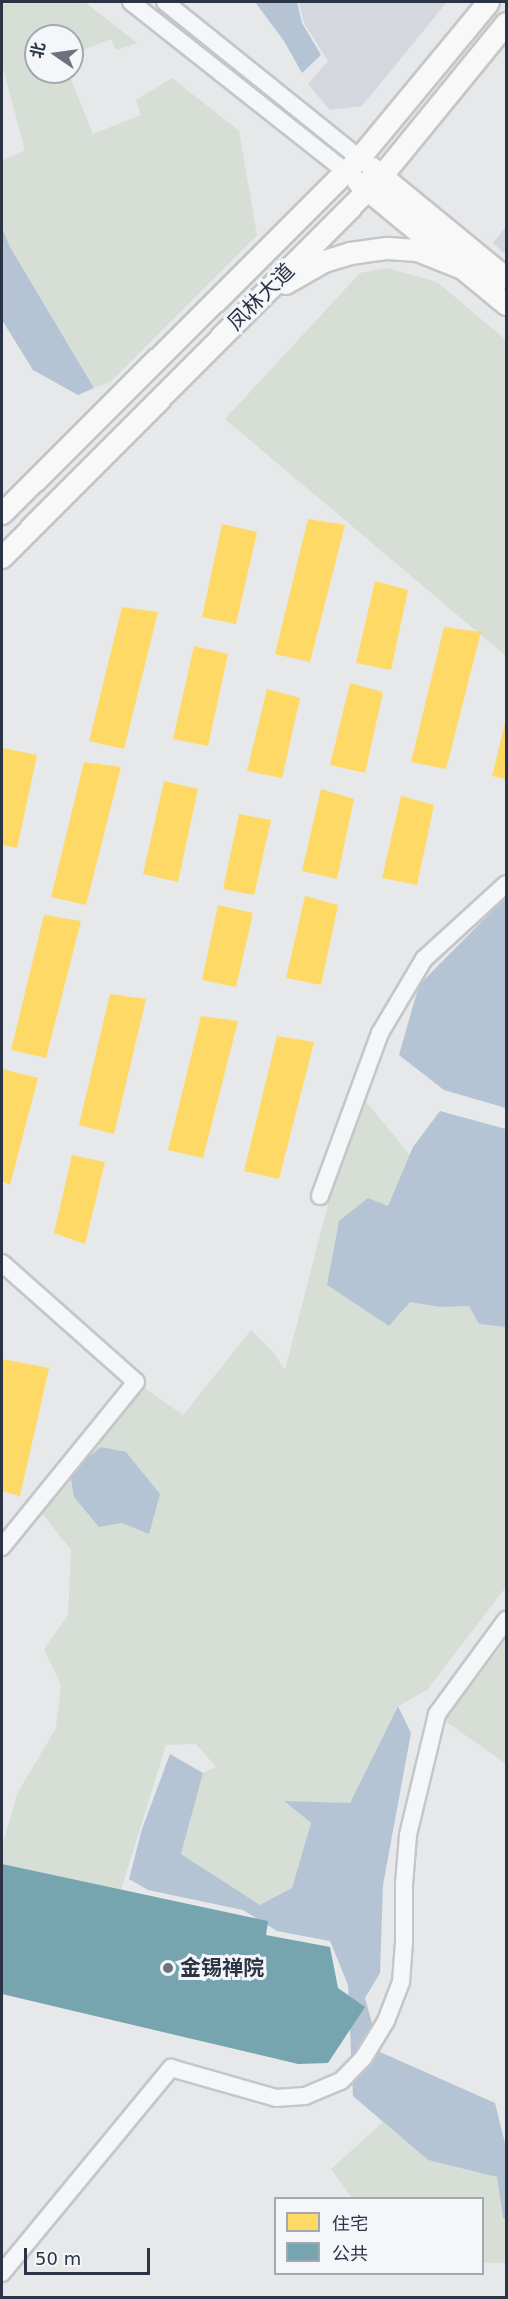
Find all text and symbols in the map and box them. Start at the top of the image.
north arrow [24,24,84,84]
text: 北 [27,40,49,60]
street label: 凤林大道 [222,258,300,336]
place label: 金锡禅院 [180,1955,264,1981]
marker: 金锡禅院 [161,1961,175,1975]
legend [274,2197,484,2275]
text: 住宅 [332,2213,368,2234]
scale bar [27,2236,153,2274]
text: 公共 [332,2243,368,2264]
text: 50 m [35,2248,81,2269]

